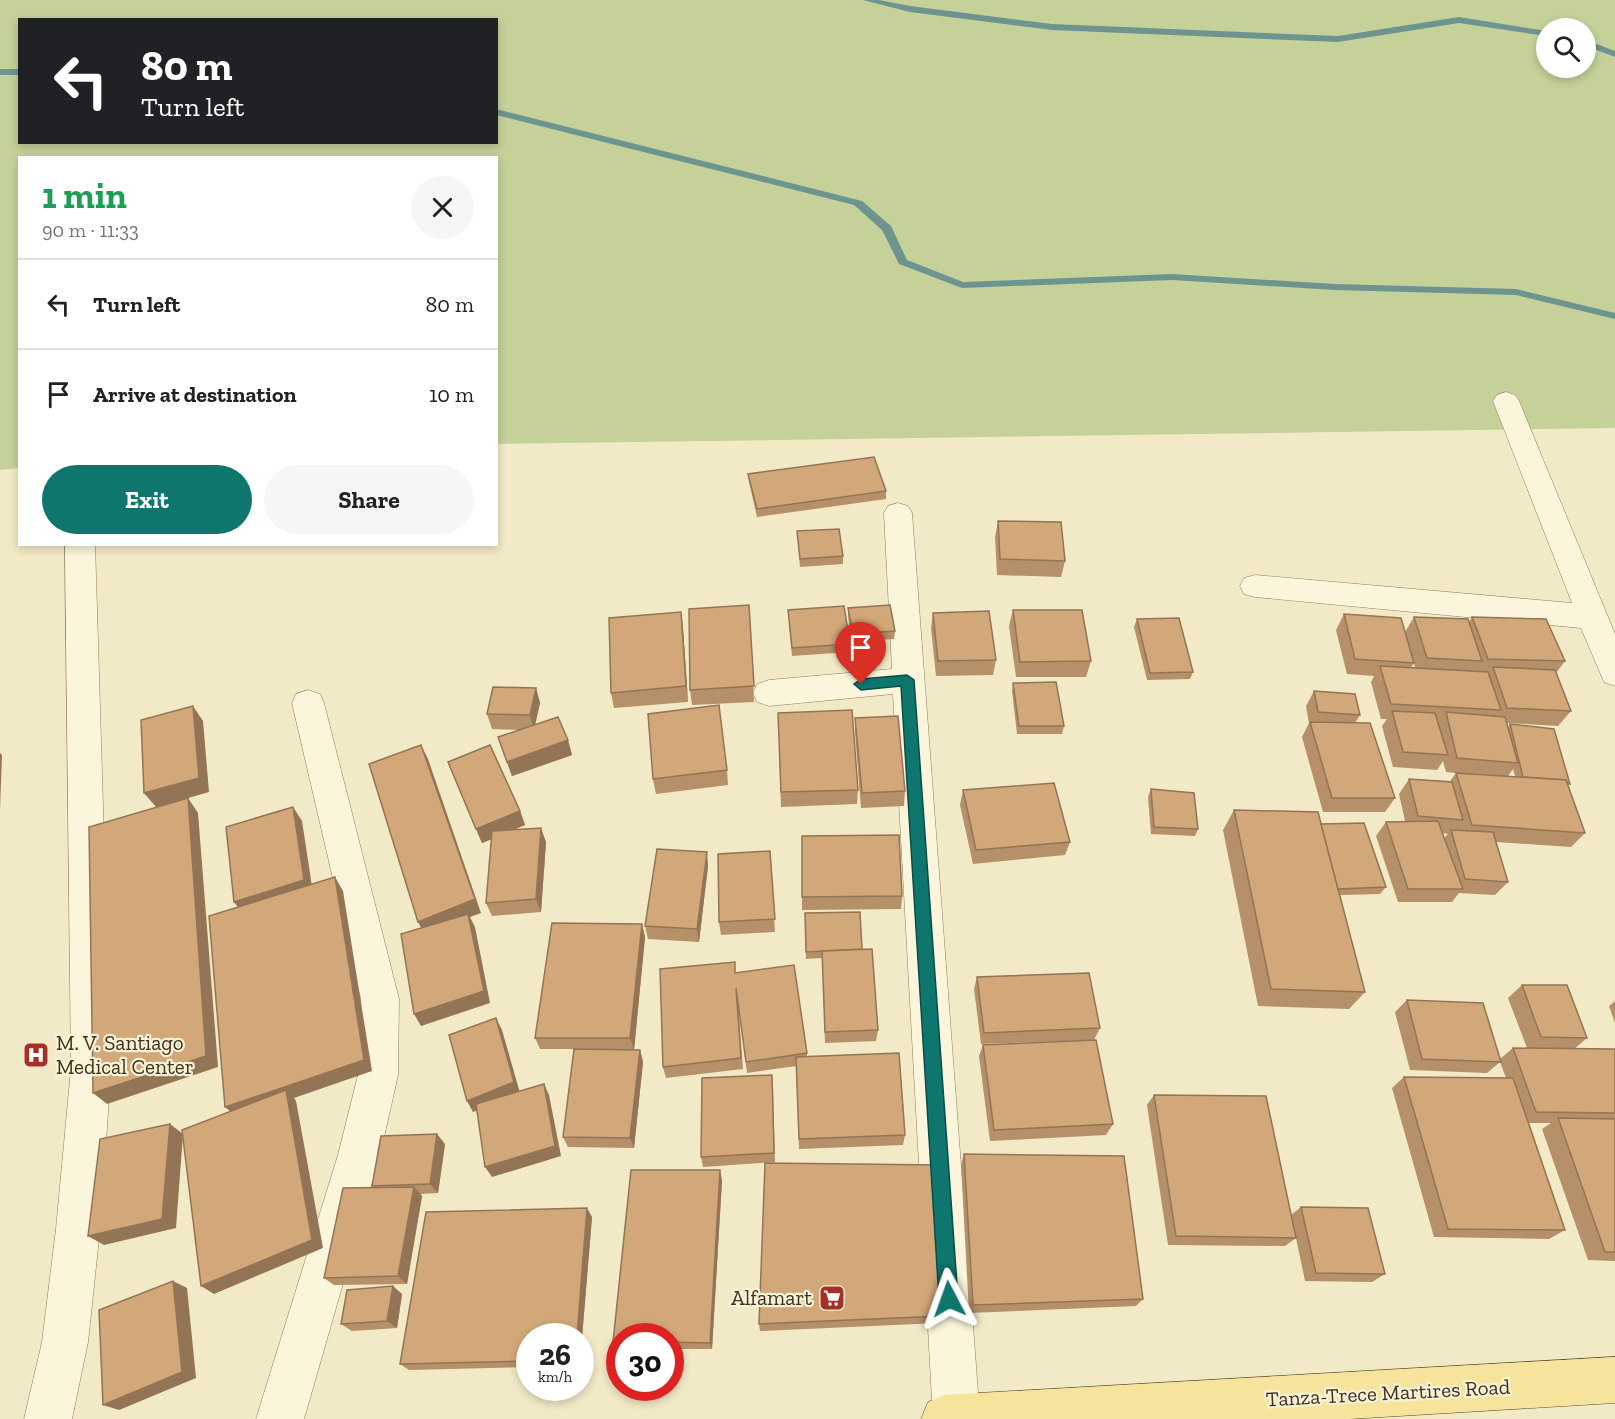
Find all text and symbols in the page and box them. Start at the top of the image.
map controls [1536,18,1596,78]
button: search [1536,18,1596,78]
text: 80 m [141,40,232,91]
icon: left [42,42,120,120]
text: Turn left [141,91,244,123]
text: 1 min [42,174,127,217]
button: close [411,176,474,239]
text: 90 m · 11:33 [42,218,139,242]
icon: left [42,288,75,321]
text: Turn left [93,291,180,318]
text: 80 m [426,291,474,318]
icon: arrive [42,378,75,411]
text: Arrive at destination [93,381,296,408]
text: 10 m [429,381,474,408]
button: Exit [42,465,252,534]
button: Share [264,465,474,534]
pin [835,622,886,684]
icon: arrive [844,631,877,664]
place label: M. V. Santiago Medical Center [56,1030,193,1079]
hospital icon: M. V. Santiago Medical Center [21,1040,51,1070]
position arrow [917,1267,981,1331]
supermarket icon: Alfamart [817,1283,847,1313]
place label: Alfamart [731,1285,812,1310]
speed limit sign: 30 [606,1323,684,1401]
text: 26 [539,1337,571,1373]
text: km/h [538,1368,572,1386]
street label: Tanza-Trece Martires Road [1265,1374,1511,1411]

